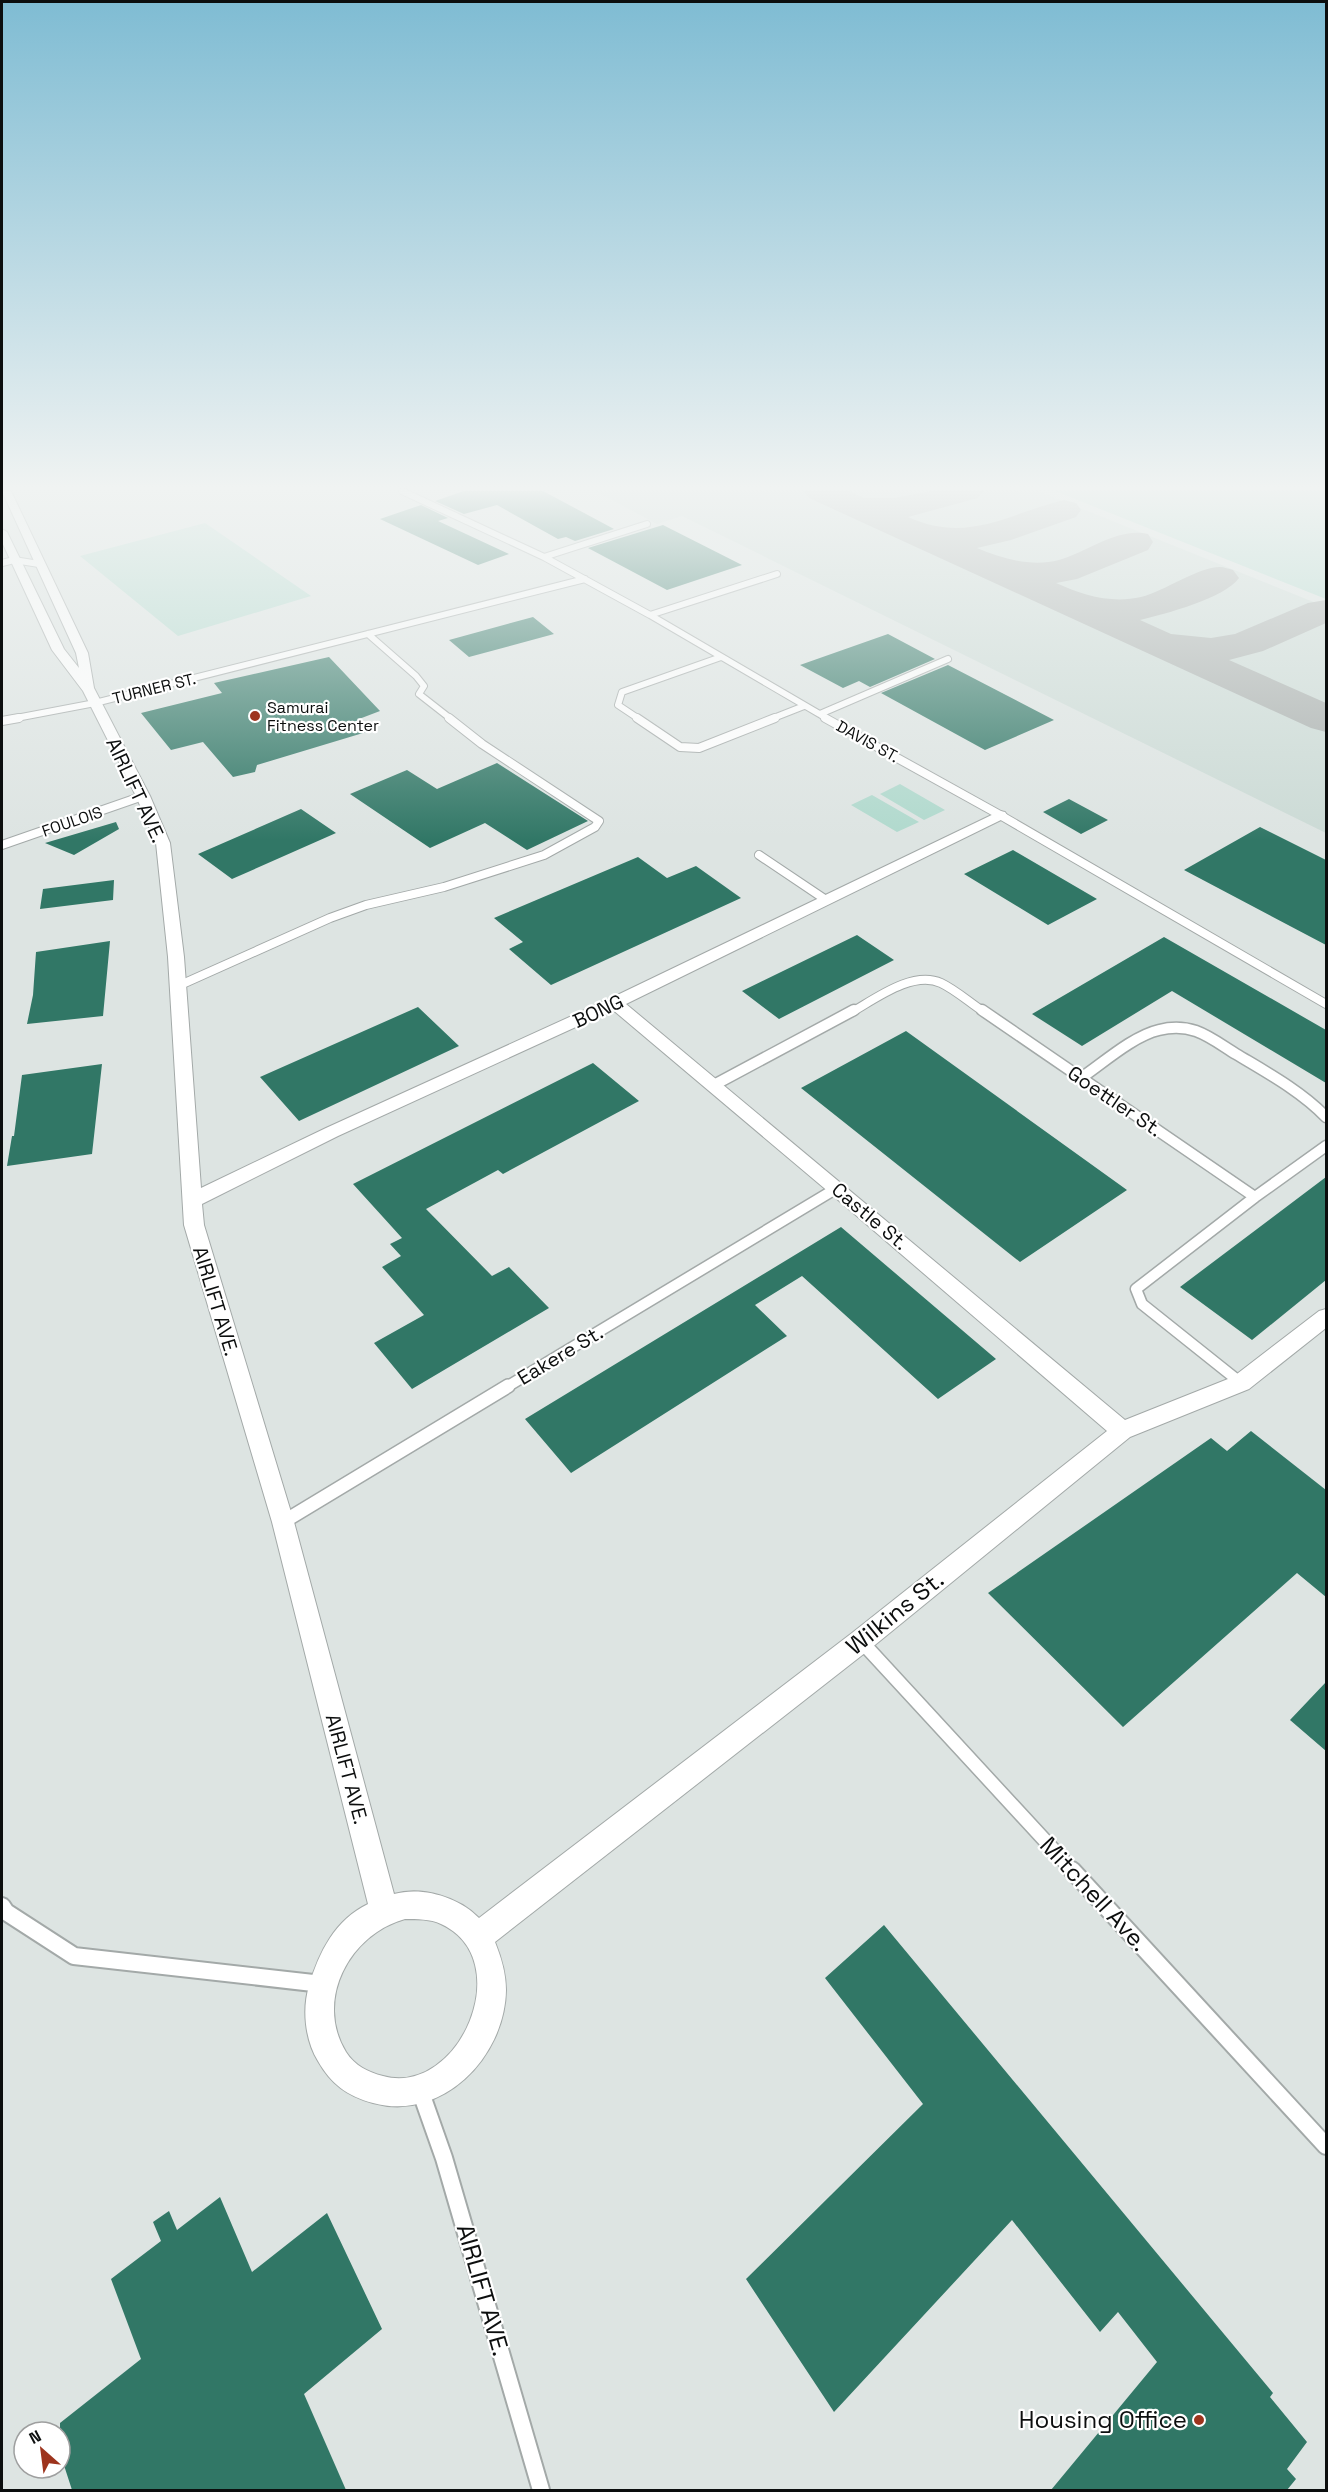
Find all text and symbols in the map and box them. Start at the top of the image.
street label: TURNER ST. [110,668,198,709]
place label: Samurai Fitness Center [267,697,379,736]
marker: Samurai Fitness Center [248,709,262,723]
street label: DAVIS ST. [833,716,903,767]
street label: AIRLIFT AVE. [100,733,172,847]
street label: FOULOIS [39,801,105,842]
street label: BONG [568,988,628,1034]
street label: Goettler St. [1063,1060,1167,1142]
street label: Castle St. [826,1176,914,1256]
street label: AIRLIFT AVE. [187,1243,245,1359]
street label: Eakere St. [512,1319,608,1391]
street label: Wilkins St. [840,1564,950,1661]
street label: AIRLIFT AVE. [320,1711,374,1827]
street label: Mitchell Ave. [1033,1830,1155,1957]
street label: AIRLIFT AVE. [450,2220,517,2359]
place label: Housing Office [1019,2404,1187,2435]
marker: Housing Office [1192,2413,1206,2427]
north arrow [12,2420,72,2480]
text: N [26,2425,45,2449]

